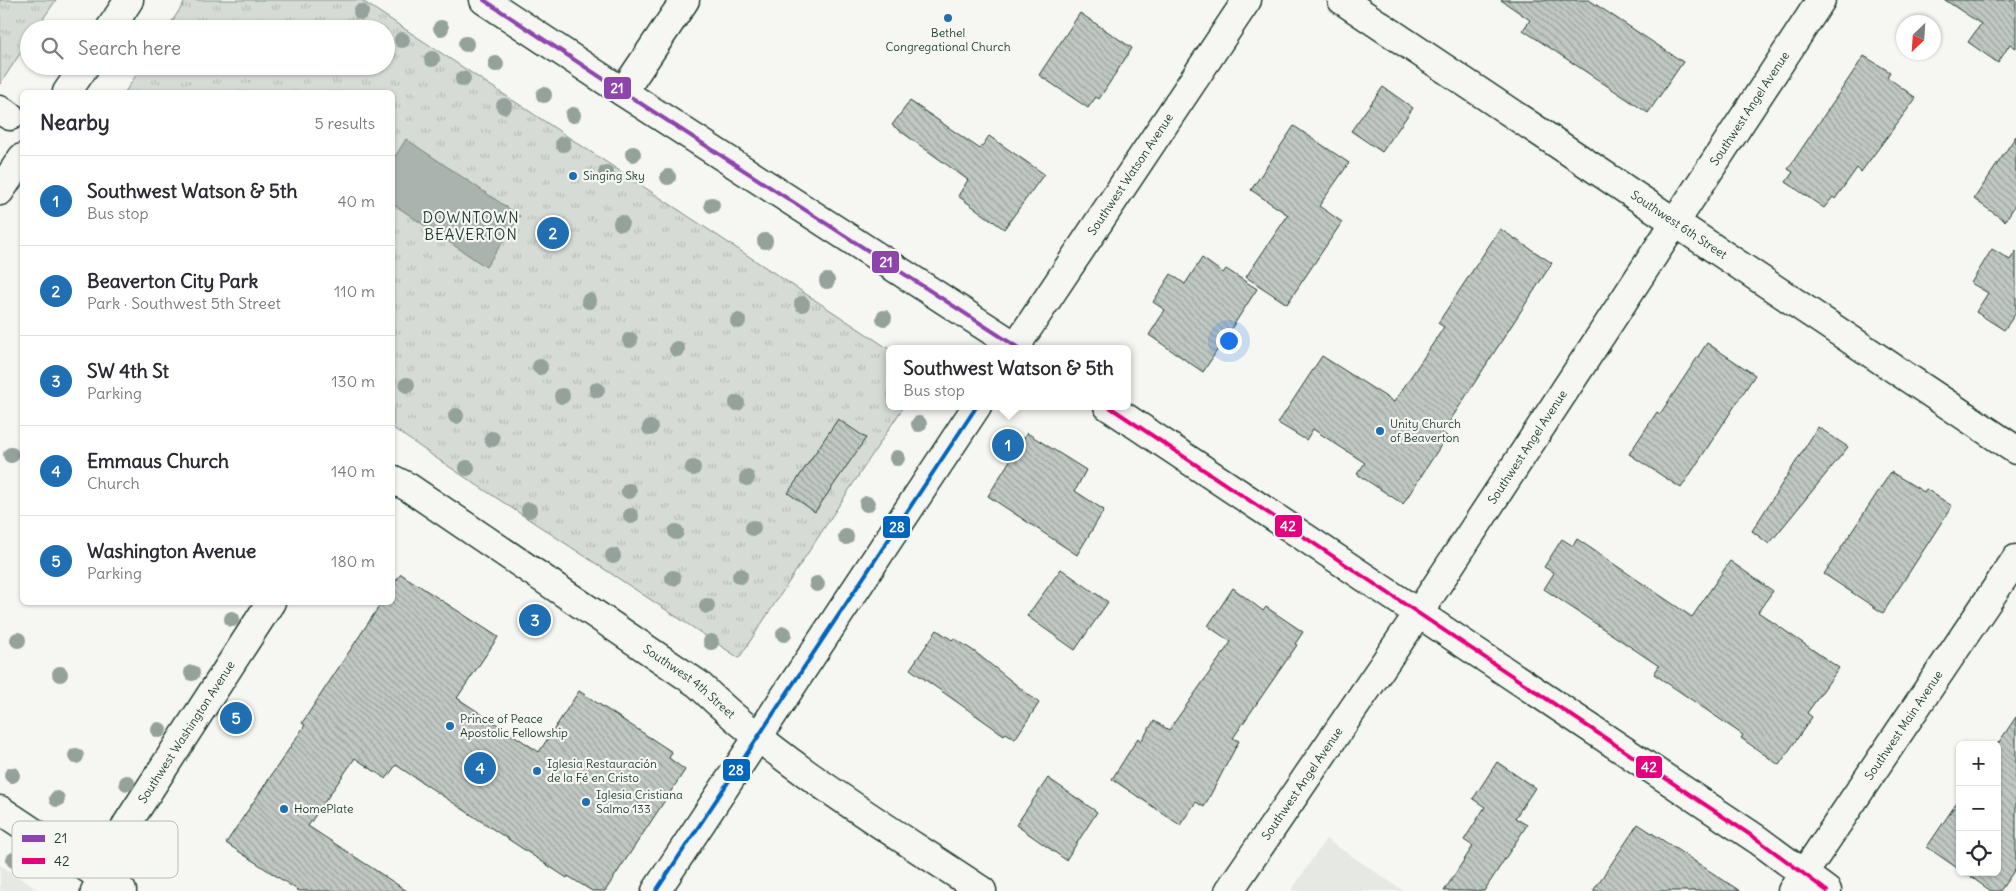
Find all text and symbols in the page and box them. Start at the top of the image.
marker: Bethel Congregational Church [942,12,954,24]
north arrow [1896,15,1941,60]
search box [20,20,395,75]
place label: Bethel Congregational Church [885,25,1011,54]
icon: search [38,34,66,62]
text: Search here [78,36,181,60]
street label: Southwest Angel Avenue [1707,48,1792,168]
line badge: 21 [603,76,632,100]
text: 21 [610,79,624,97]
text: Nearby [40,109,110,136]
street label: Southwest Watson Avenue [1084,110,1176,238]
text: 5 results [314,113,375,133]
place label: Singing Sky [583,168,645,183]
marker: Singing Sky [567,170,579,182]
text: Southwest Watson & 5th [87,179,297,203]
street label: Southwest 6th Street [1628,187,1730,262]
text: 1 [53,191,59,211]
text: 40 m [337,191,375,211]
text: Bus stop [87,203,149,223]
district label: DOWNTOWN BEAVERTON [422,208,520,244]
pin: 2 [537,214,569,252]
line badge: 21 [871,250,900,274]
text: 21 [879,253,893,271]
text: Beaverton City Park [87,269,258,293]
text: 2 [52,281,60,301]
text: 110 m [334,281,375,301]
text: Park · Southwest 5th Street [87,293,281,313]
your location [1216,328,1242,354]
popup [886,345,1131,410]
text: Southwest Watson & 5th [903,356,1114,380]
text: SW 4th St [87,359,169,383]
text: 3 [51,371,61,391]
text: 130 m [331,371,375,391]
text: Bus stop [903,380,965,400]
text: Parking [87,383,142,403]
street label: Southwest Angel Avenue [1484,387,1570,507]
place label: Unity Church of Beaverton [1390,416,1461,445]
marker: Unity Church of Beaverton [1374,425,1386,437]
pin: 1 [992,426,1024,464]
text: Emmaus Church [87,449,229,473]
text: 4 [51,461,61,481]
text: 140 m [331,461,375,481]
text: Church [87,473,140,493]
line badge: 42 [1274,514,1303,538]
line badge: 28 [882,515,911,539]
text: 42 [1280,517,1296,535]
text: 28 [889,518,905,536]
text: Washington Avenue [87,539,256,563]
text: 5 [51,551,61,571]
text: 180 m [331,551,375,571]
text: Parking [87,563,142,583]
pin: 3 [519,601,551,639]
street label: Southwest 4th Street [641,641,738,722]
street label: Southwest Washington Avenue [135,658,238,806]
street label: Southwest Main Avenue [1861,667,1946,783]
pin: 5 [220,699,252,737]
place label: Prince of Peace Apostolic Fellowship [460,711,568,740]
marker: Prince of Peace Apostolic Fellowship [444,720,456,732]
street label: Southwest Angel Avenue [1258,724,1346,843]
map controls [1956,741,2001,876]
button: + [1956,741,2001,786]
pin: 4 [464,749,496,787]
line badge: 42 [1635,755,1663,779]
place label: Iglesia Restauración de la Fé en Cristo [547,756,657,785]
line badge: 28 [722,758,751,782]
text: 42 [1641,758,1657,776]
text: 28 [728,761,744,779]
marker: Iglesia Restauración de la Fé en Cristo [531,765,543,777]
button: − [1956,786,2001,831]
place label: Iglesia Cristiana Salmo 133 [596,787,683,816]
marker: Iglesia Cristiana Salmo 133 [580,796,592,808]
place label: HomePlate [294,801,353,816]
marker: HomePlate [278,803,290,815]
legend [12,821,178,878]
text: 21 [54,829,67,847]
button: locate [1956,831,2001,876]
text: 42 [54,852,70,870]

